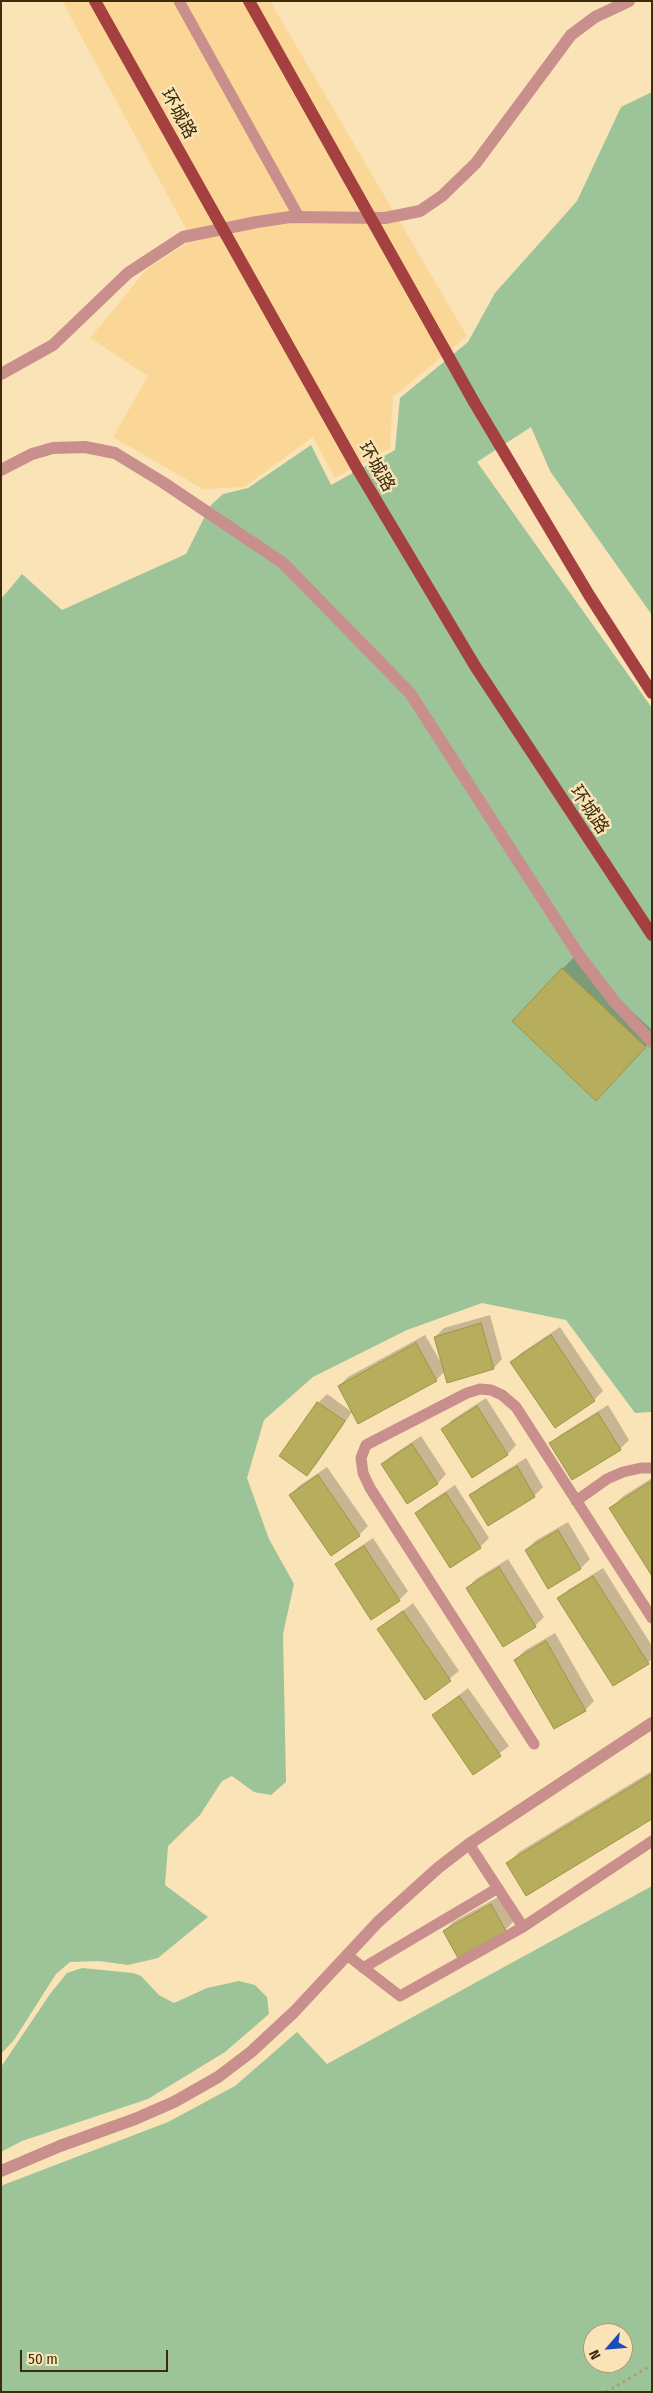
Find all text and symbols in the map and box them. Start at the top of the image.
street label: 环城路 [155,85,201,143]
street label: 环城路 [353,438,399,496]
street label: 环城路 [565,782,613,838]
north arrow [583,2323,633,2373]
scale bar [22,2340,170,2372]
text: N [586,2347,605,2362]
text: 50 m [28,2350,58,2368]

